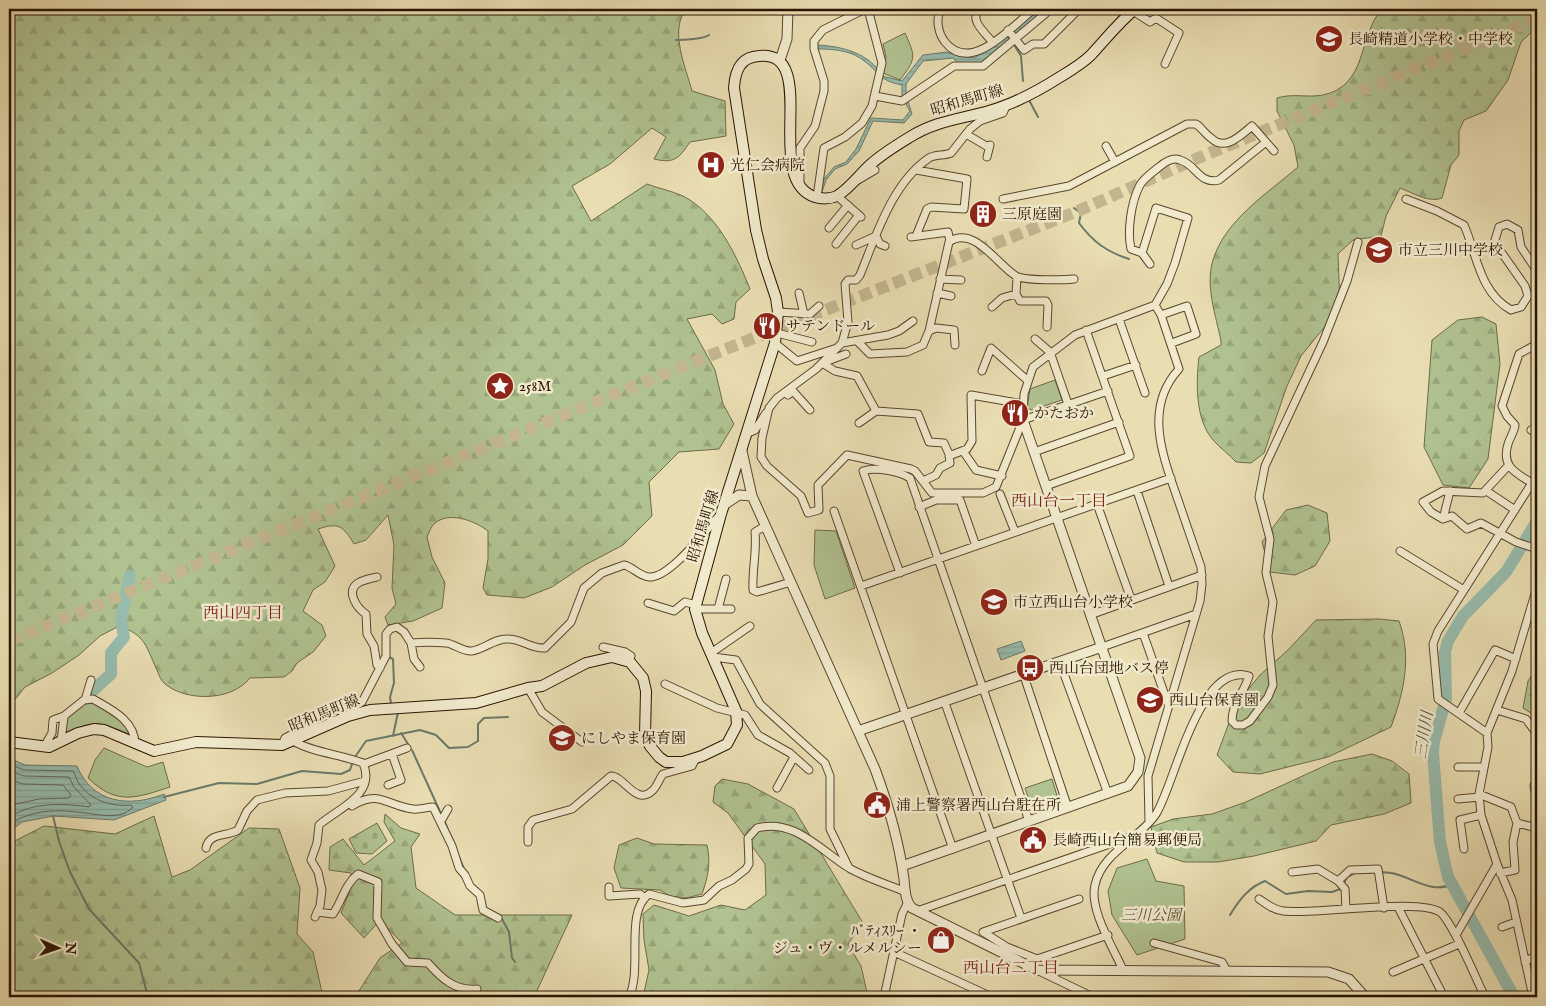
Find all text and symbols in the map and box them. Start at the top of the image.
school or university icon: 長崎精道小学校・中学校 [1314,24,1344,54]
place label: 長崎精道小学校・中学校 [1348,30,1513,49]
street label: 昭和馬町線 [928,81,1006,120]
hospital icon: 光仁会病院 [696,150,726,180]
place label: 光仁会病院 [730,156,805,175]
building icon: 三原庭園 [968,199,998,229]
place label: 三原庭園 [1002,205,1062,224]
school or university icon: 市立三川中学校 [1364,235,1394,265]
place label: 市立三川中学校 [1398,241,1503,260]
restaurant icon: サテンドール [752,311,782,341]
place label: サテンドール [786,317,875,336]
place icon: 258M [485,371,515,401]
place label: 258M [519,377,551,396]
restaurant icon: かたおか [1000,398,1030,428]
place label: かたおか [1034,404,1094,423]
street label: 昭和馬町線 [683,487,724,565]
district label: 西山台一丁目 [1011,492,1107,512]
school or university icon: 市立西山台小学校 [979,587,1009,617]
place label: 市立西山台小学校 [1013,593,1133,612]
district label: 西山四丁目 [203,604,283,624]
bus stop icon: 西山台団地バス停 [1015,653,1045,683]
place label: 西山台団地バス停 [1049,659,1169,678]
school or university icon: 西山台保育園 [1135,685,1165,715]
street label: 昭和馬町線 [286,691,363,736]
place label: 西山台保育園 [1169,691,1259,710]
water label: 三川川 [1411,708,1439,761]
school or university icon: にしやま保育園 [547,723,577,753]
place label: にしやま保育園 [581,729,686,748]
public building icon: 浦上警察署西山台駐在所 [862,790,892,820]
place label: 浦上警察署西山台駐在所 [896,796,1061,815]
public building icon: 長崎西山台簡易郵便局 [1018,825,1048,855]
place label: 長崎西山台簡易郵便局 [1052,831,1202,850]
park label: 三川公園 [1121,906,1184,925]
place label: ﾊﾟﾃｨｽﾘｰ ・ ジュ・ヴ・ルメルシー [773,922,922,958]
north arrow [32,924,82,974]
shop icon: ﾊﾟﾃｨｽﾘｰ ・ ジュ・ヴ・ルメルシー [926,925,956,955]
text: N [61,941,79,955]
district label: 西山台二丁目 [963,959,1059,979]

